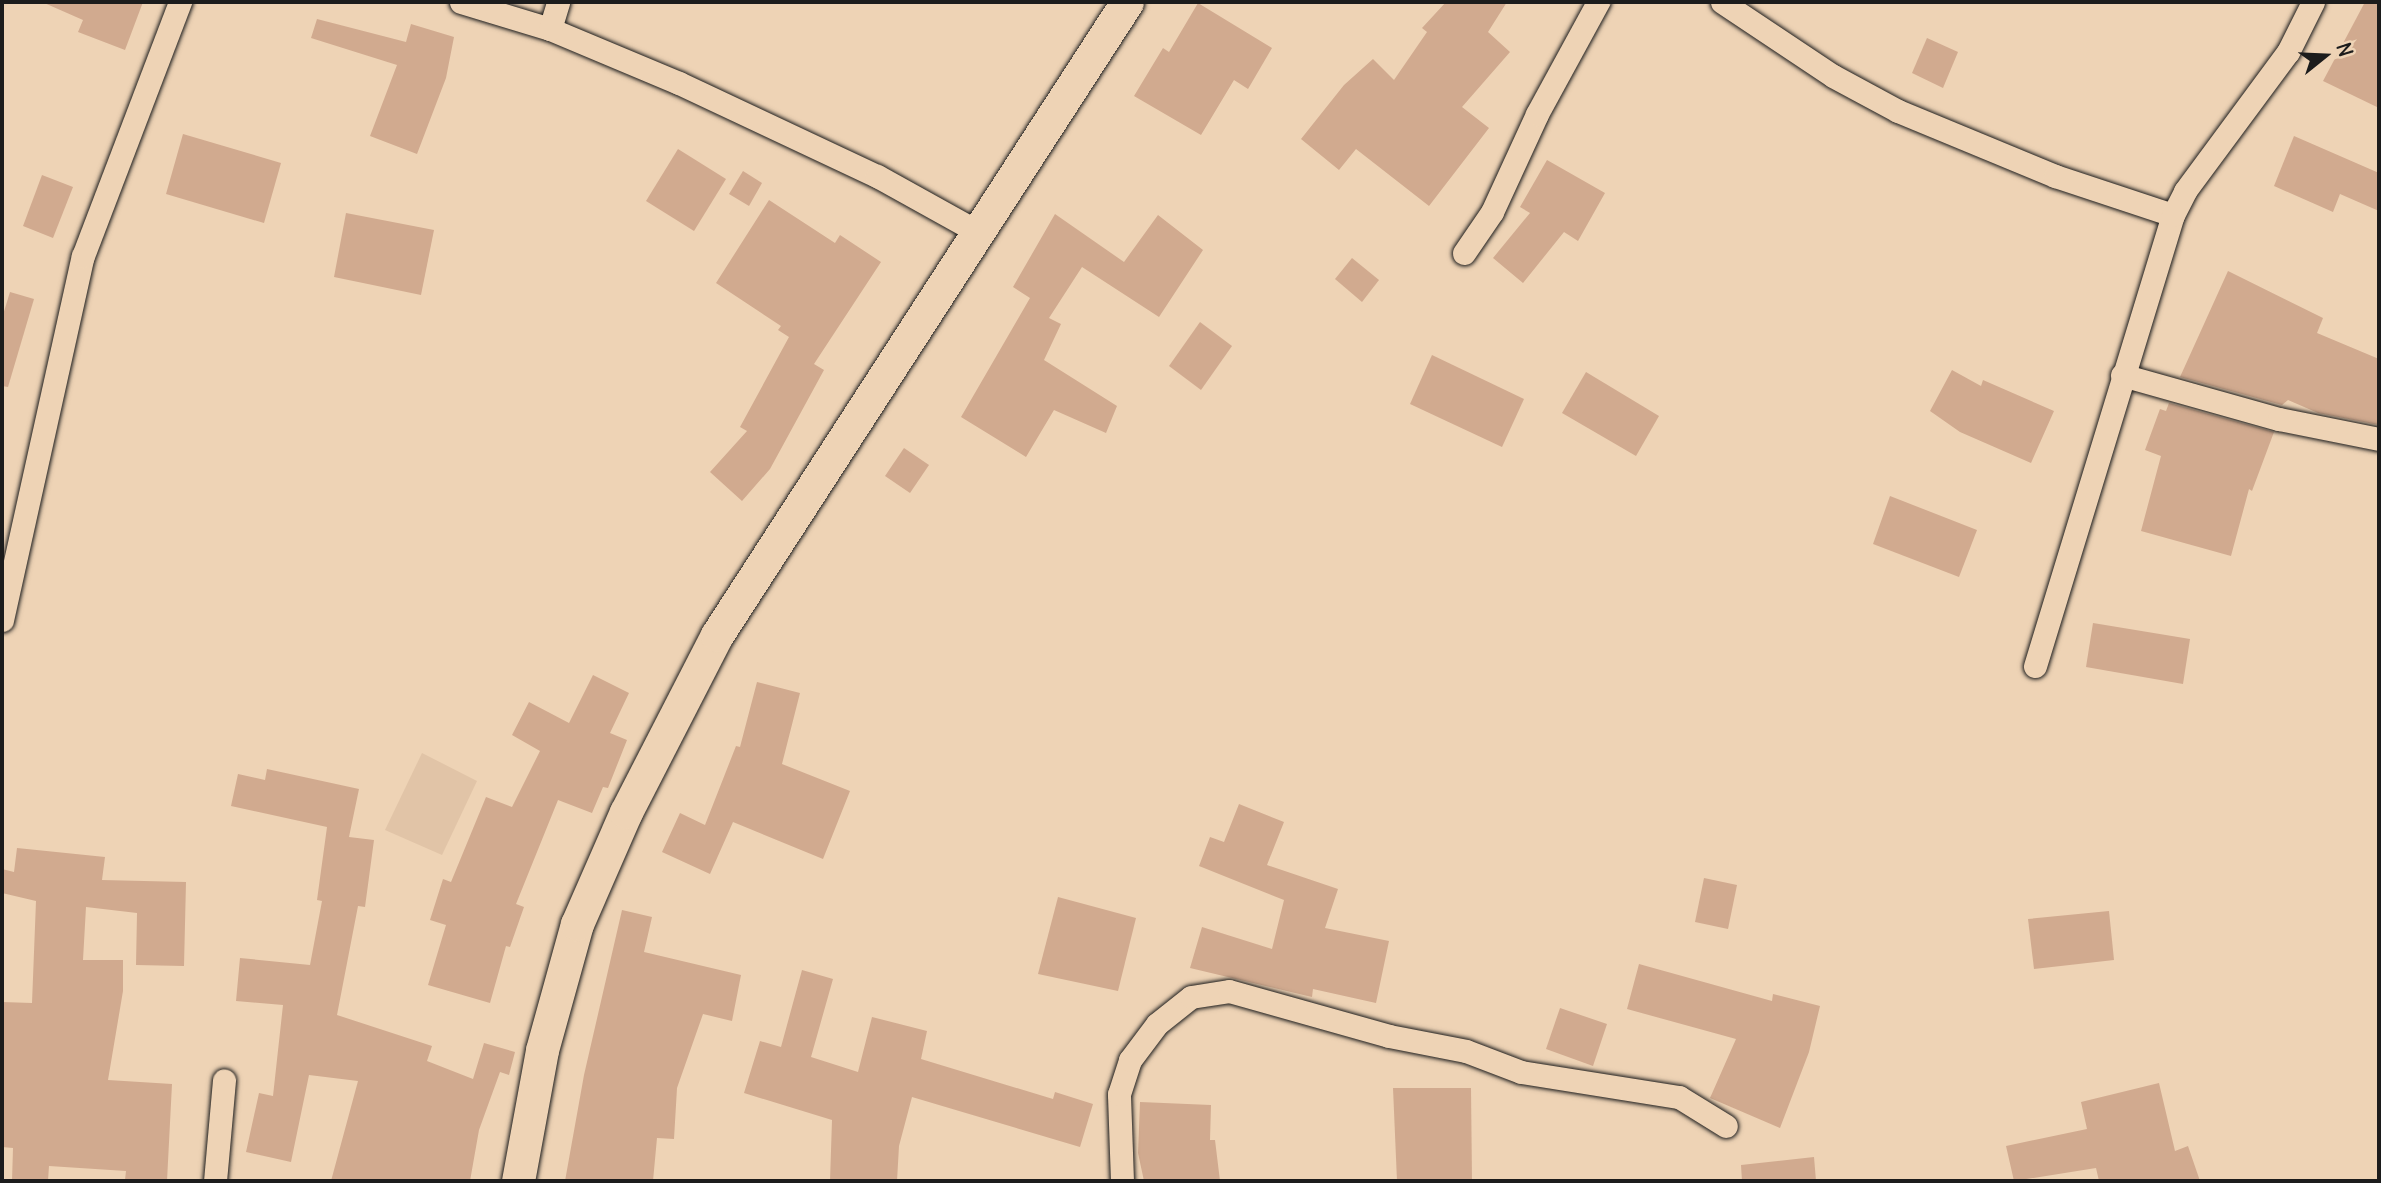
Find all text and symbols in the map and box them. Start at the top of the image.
north arrow [2290,21,2360,91]
text: N [2332,40,2358,59]

